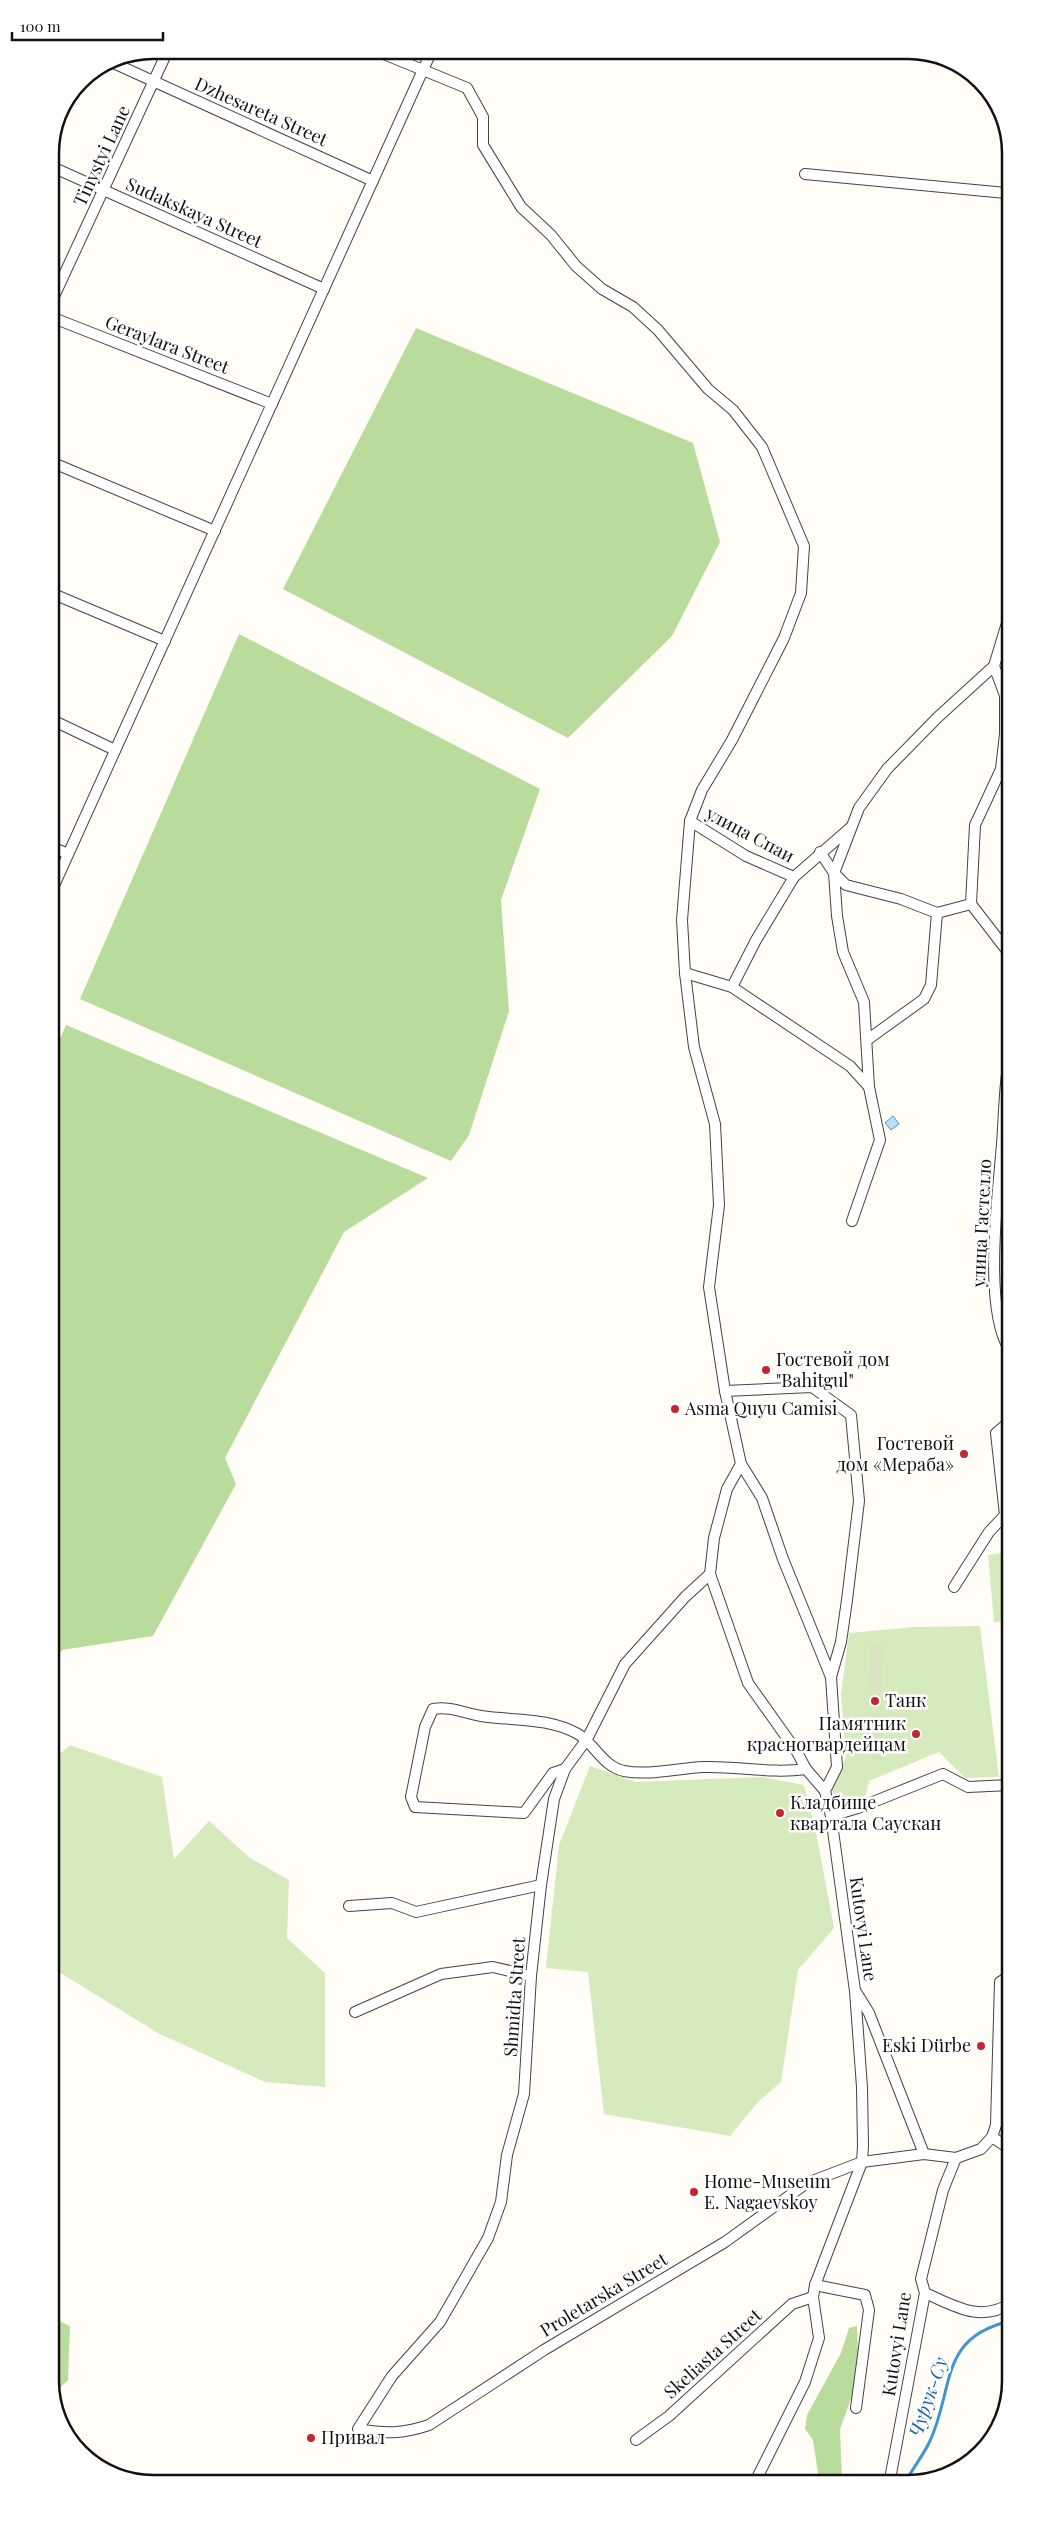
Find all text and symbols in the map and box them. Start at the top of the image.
scale bar [12,10,164,42]
text: 100 m [20,16,61,36]
street label: Dzhesareta Street [191,71,332,151]
street label: Tinystyi Lane [67,101,135,210]
street label: Sudakskaya Street [123,171,267,253]
street label: Geraylara Street [102,309,233,379]
street label: улица Спаи [701,800,799,867]
street label: улица Гастелло [966,1158,996,1289]
place label: Гостевой дом "Bahitgul" [776,1347,890,1392]
marker: Гостевой дом "Bahitgul" [760,1364,772,1376]
place label: Asma Quyu Camisi [684,1396,837,1420]
marker: Asma Quyu Camisi [669,1403,681,1415]
place label: Гостевой дом «Мераба» [836,1431,954,1476]
marker: Гостевой дом «Мераба» [958,1448,970,1460]
place label: Танк [885,1688,926,1712]
marker: Танк [869,1695,881,1707]
place label: Памятник красногвардейцам [747,1711,906,1756]
marker: Памятник красногвардейцам [910,1728,922,1740]
place label: Кладбище квартала Саускан [790,1790,941,1835]
marker: Кладбище квартала Саускан [774,1807,786,1819]
street label: Kutovyi Lane [845,1875,883,1983]
street label: Shmidta Street [498,1936,530,2058]
place label: Eski Dürbe [882,2033,971,2057]
marker: Eski Dürbe [975,2040,987,2052]
place label: Home-Museum E. Nagaevskoy [704,2169,831,2214]
marker: Home-Museum E. Nagaevskoy [688,2186,700,2198]
street label: Proletarska Street [535,2246,672,2342]
street label: Kutovyi Lane [876,2290,916,2398]
street label: Skeliasta Street [658,2303,767,2404]
water label: Чурук-Су [901,2353,953,2440]
place label: Привал [321,2425,385,2449]
marker: Привал [305,2432,317,2444]

